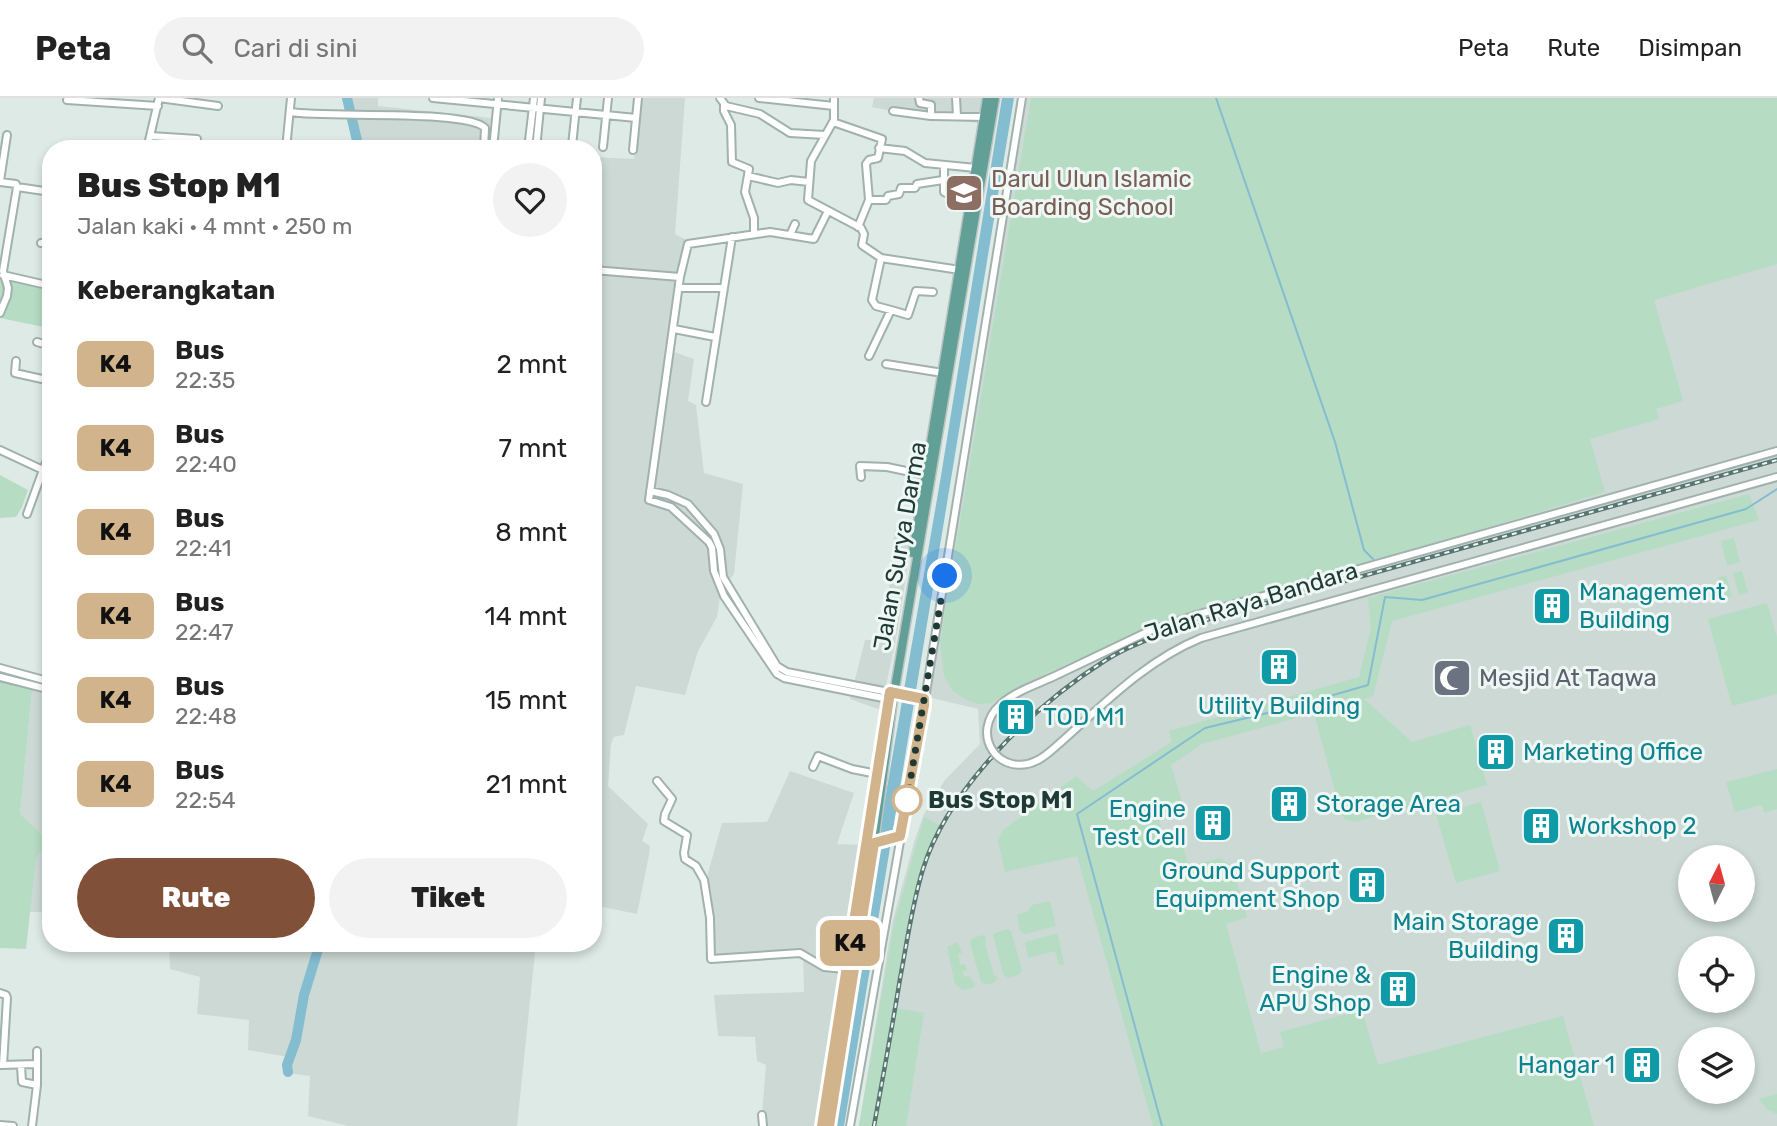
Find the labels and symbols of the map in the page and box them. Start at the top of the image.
place label: Darul Ulun Islamic Boarding School [991,165,1192,221]
school or university icon: Darul Ulun Islamic Boarding School [943,172,985,214]
street label: Jalan Surya Darma [868,439,932,653]
street label: Jalan Raya Bandara [1141,556,1361,648]
your location [927,558,962,593]
place label: Management Building [1579,578,1725,634]
building icon: Management Building [1531,585,1573,627]
building icon: Utility Building [1258,646,1300,688]
mosque icon: Mesjid At Taqwa [1431,657,1473,699]
place label: Mesjid At Taqwa [1479,664,1657,692]
place label: Utility Building [1198,692,1360,720]
building icon: TOD M1 [995,696,1037,738]
place label: TOD M1 [1043,703,1125,731]
building icon: Marketing Office [1475,731,1517,773]
place label: Marketing Office [1523,738,1703,766]
building icon: Storage Area [1268,783,1310,825]
marker: Bus Stop M1 [892,785,922,815]
place label: Bus Stop M1 [928,786,1073,814]
place label: Storage Area [1316,790,1461,818]
place label: Engine Test Cell [1092,795,1186,851]
building icon: Engine Test Cell [1192,802,1234,844]
building icon: Workshop 2 [1520,805,1562,847]
place label: Workshop 2 [1568,812,1697,840]
north arrow [1678,845,1755,922]
place label: Ground Support Equipment Shop [1155,857,1340,913]
building icon: Ground Support Equipment Shop [1346,864,1388,906]
place label: Main Storage Building [1392,908,1539,964]
building icon: Main Storage Building [1545,915,1587,957]
line badge: K4 [818,920,882,966]
place label: Engine & APU Shop [1259,961,1371,1017]
building icon: Engine & APU Shop [1377,968,1419,1010]
building icon: Hangar 1 [1621,1044,1663,1086]
place label: Hangar 1 [1518,1051,1615,1079]

